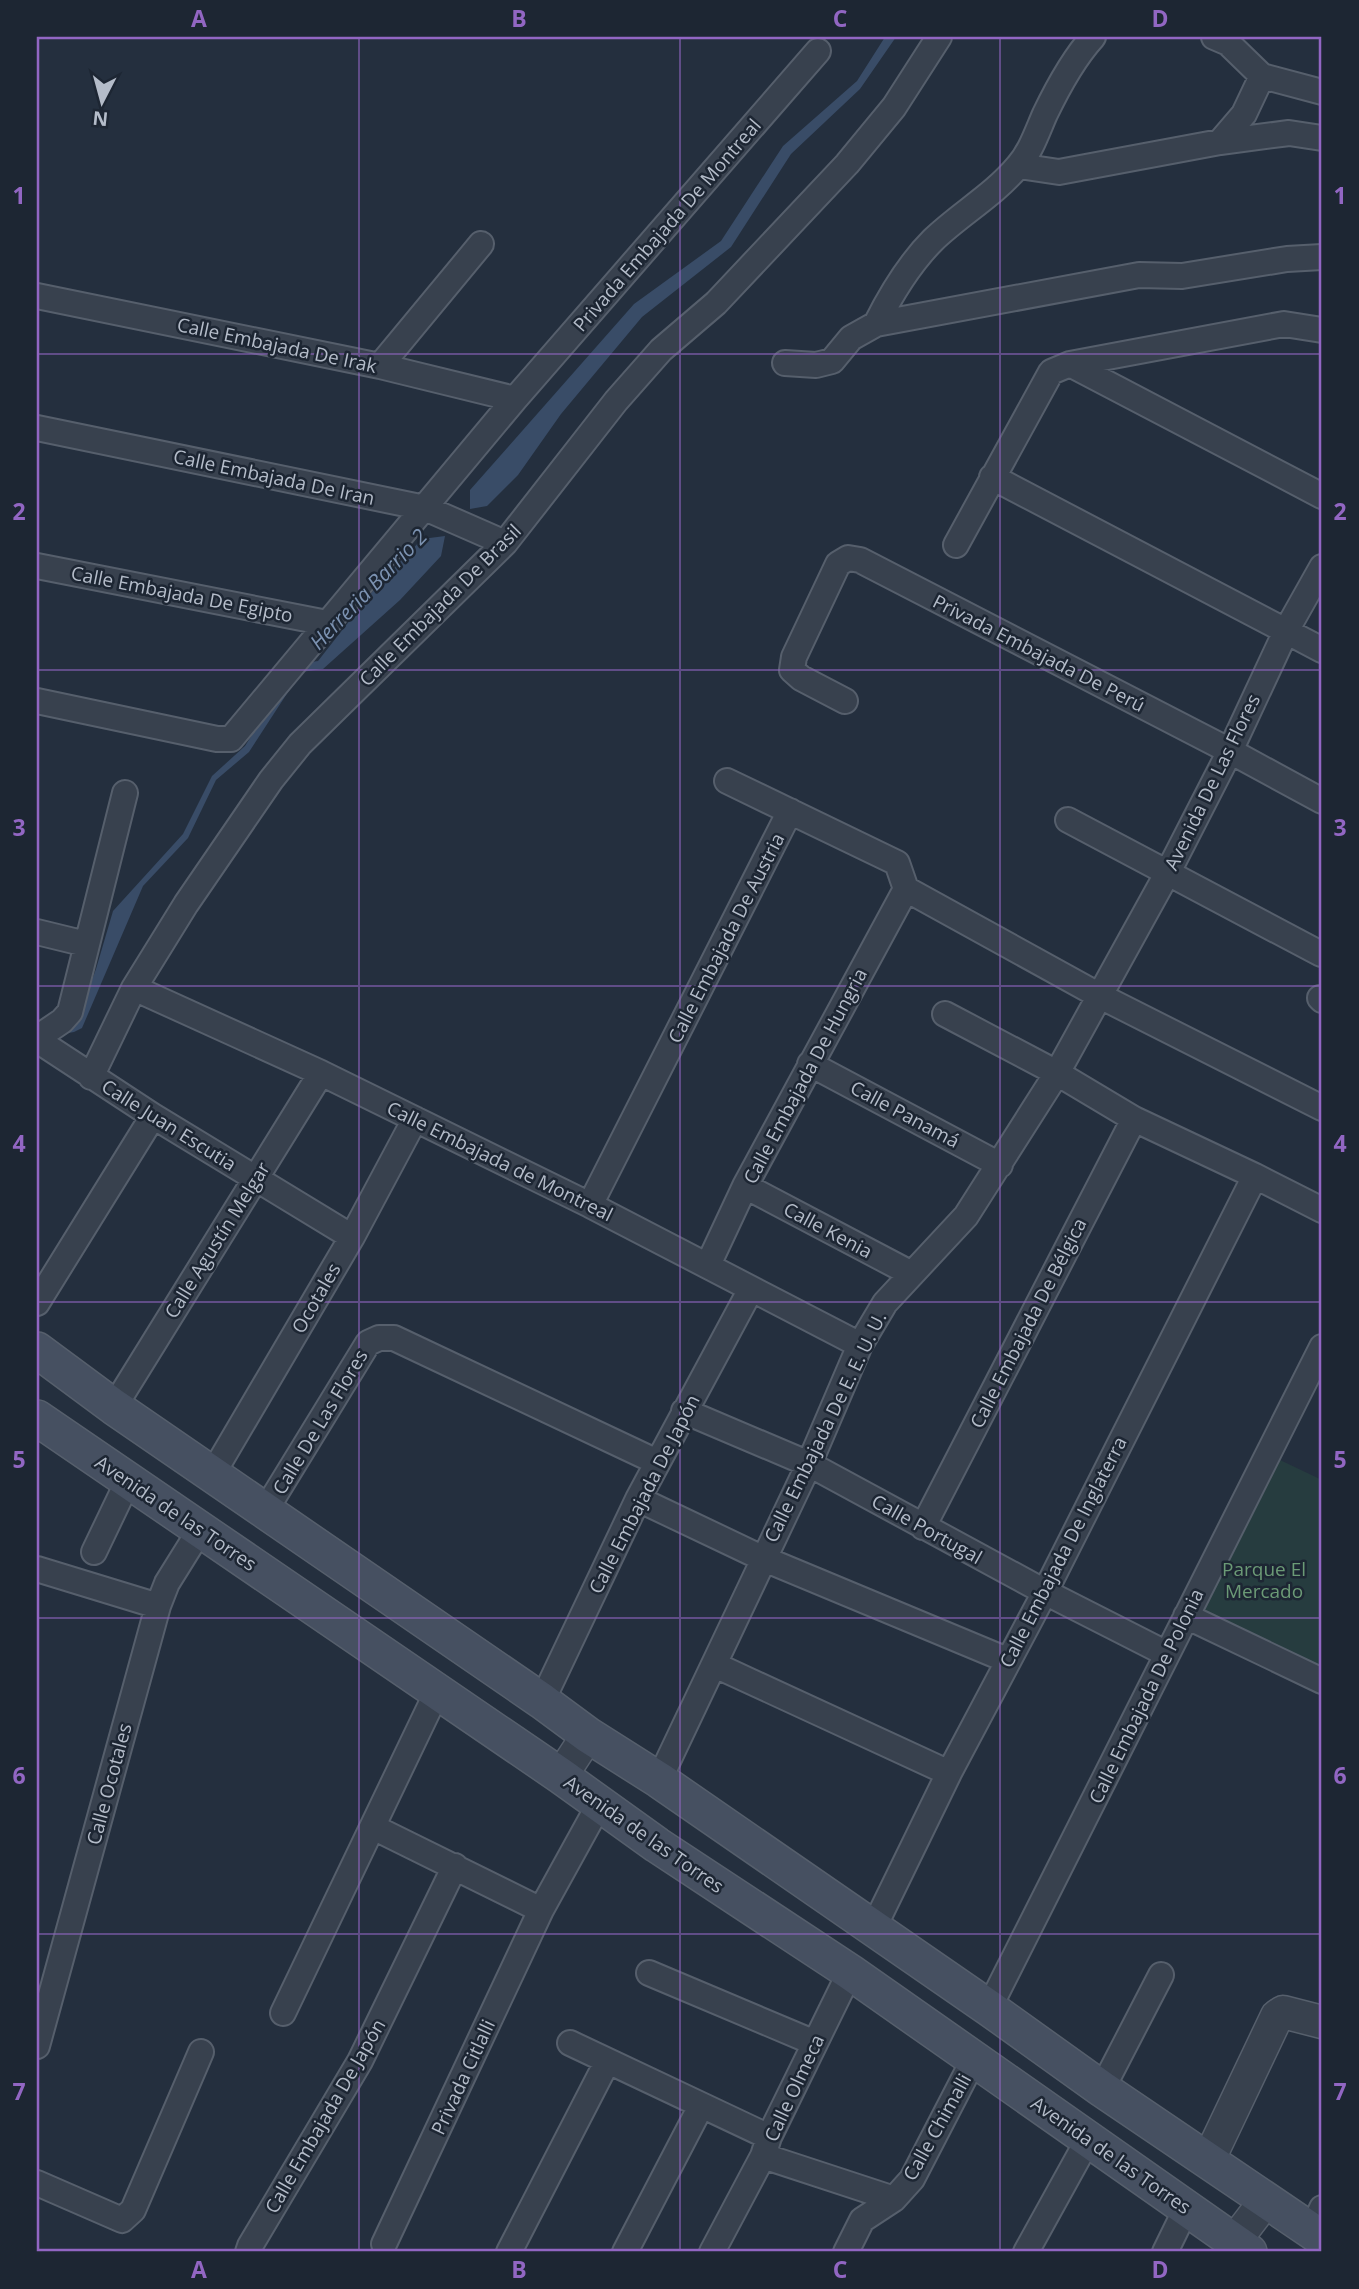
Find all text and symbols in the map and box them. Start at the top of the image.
text: A [191,2,207,34]
text: B [511,2,527,34]
text: C [833,2,847,34]
text: D [1151,2,1169,34]
north arrow [66,66,136,136]
text: N [91,105,109,133]
street label: Privada Embajada De Montreal [567,113,767,337]
text: 1 [12,179,26,211]
text: 1 [1333,179,1347,211]
street label: Calle Embajada De Irak [175,311,379,379]
street label: Calle Embajada De Iran [171,443,377,511]
text: 2 [12,495,26,527]
text: 2 [1333,495,1347,527]
street label: Calle Embajada De Brasil [353,518,527,692]
water label: Herreria Barrio 2 [303,522,433,656]
street label: Calle Embajada De Egipto [69,560,295,628]
street label: Privada Embajada De Perú [928,588,1150,718]
street label: Avenida De Las Flores [1158,690,1266,874]
text: 3 [12,811,26,843]
text: 3 [1333,811,1347,843]
street label: Calle Embajada De Austria [662,829,790,1047]
street label: Calle Embajada De Hungria [737,964,873,1188]
street label: Calle Juan Escutia [97,1073,241,1177]
street label: Calle Panamá [846,1074,964,1154]
street label: Calle Embajada de Montreal [383,1095,617,1227]
text: 4 [12,1127,26,1159]
text: 4 [1333,1127,1347,1159]
street label: Calle Agustín Melgar [158,1157,276,1323]
street label: Calle Kenia [779,1196,877,1264]
street label: Calle Embajada De Bélgica [964,1214,1092,1432]
street label: Ocotales [285,1258,347,1338]
street label: Calle Embajada De E. E. U. U. [758,1307,892,1547]
street label: Calle De Las Flores [266,1345,374,1499]
street label: Calle Embajada De Japón [582,1390,706,1598]
street label: Calle Embajada De Inglaterra [993,1432,1133,1672]
text: 5 [12,1443,26,1475]
text: 5 [1333,1443,1347,1475]
street label: Avenida de las Torres [90,1449,262,1577]
street label: Calle Portugal [867,1488,987,1570]
park label: Parque El Mercado [1222,1556,1306,1604]
street label: Calle Embajada De Polonia [1083,1584,1209,1808]
street label: Calle Ocotales [80,1720,138,1848]
text: 6 [12,1759,26,1791]
text: 6 [1333,1759,1347,1791]
street label: Avenida de las Torres [559,1769,729,1899]
street label: Calle Embajada De Japón [259,2014,391,2218]
street label: Privada Citlalli [425,2015,501,2139]
street label: Calle Olmeca [758,2030,830,2146]
street label: Calle Chimalli [897,2069,977,2185]
text: 7 [12,2075,26,2107]
text: 7 [1333,2075,1347,2107]
street label: Avenida de las Torres [1026,2090,1196,2220]
text: A [191,2253,207,2285]
text: B [511,2253,527,2285]
text: C [833,2253,847,2285]
text: D [1151,2253,1169,2285]

